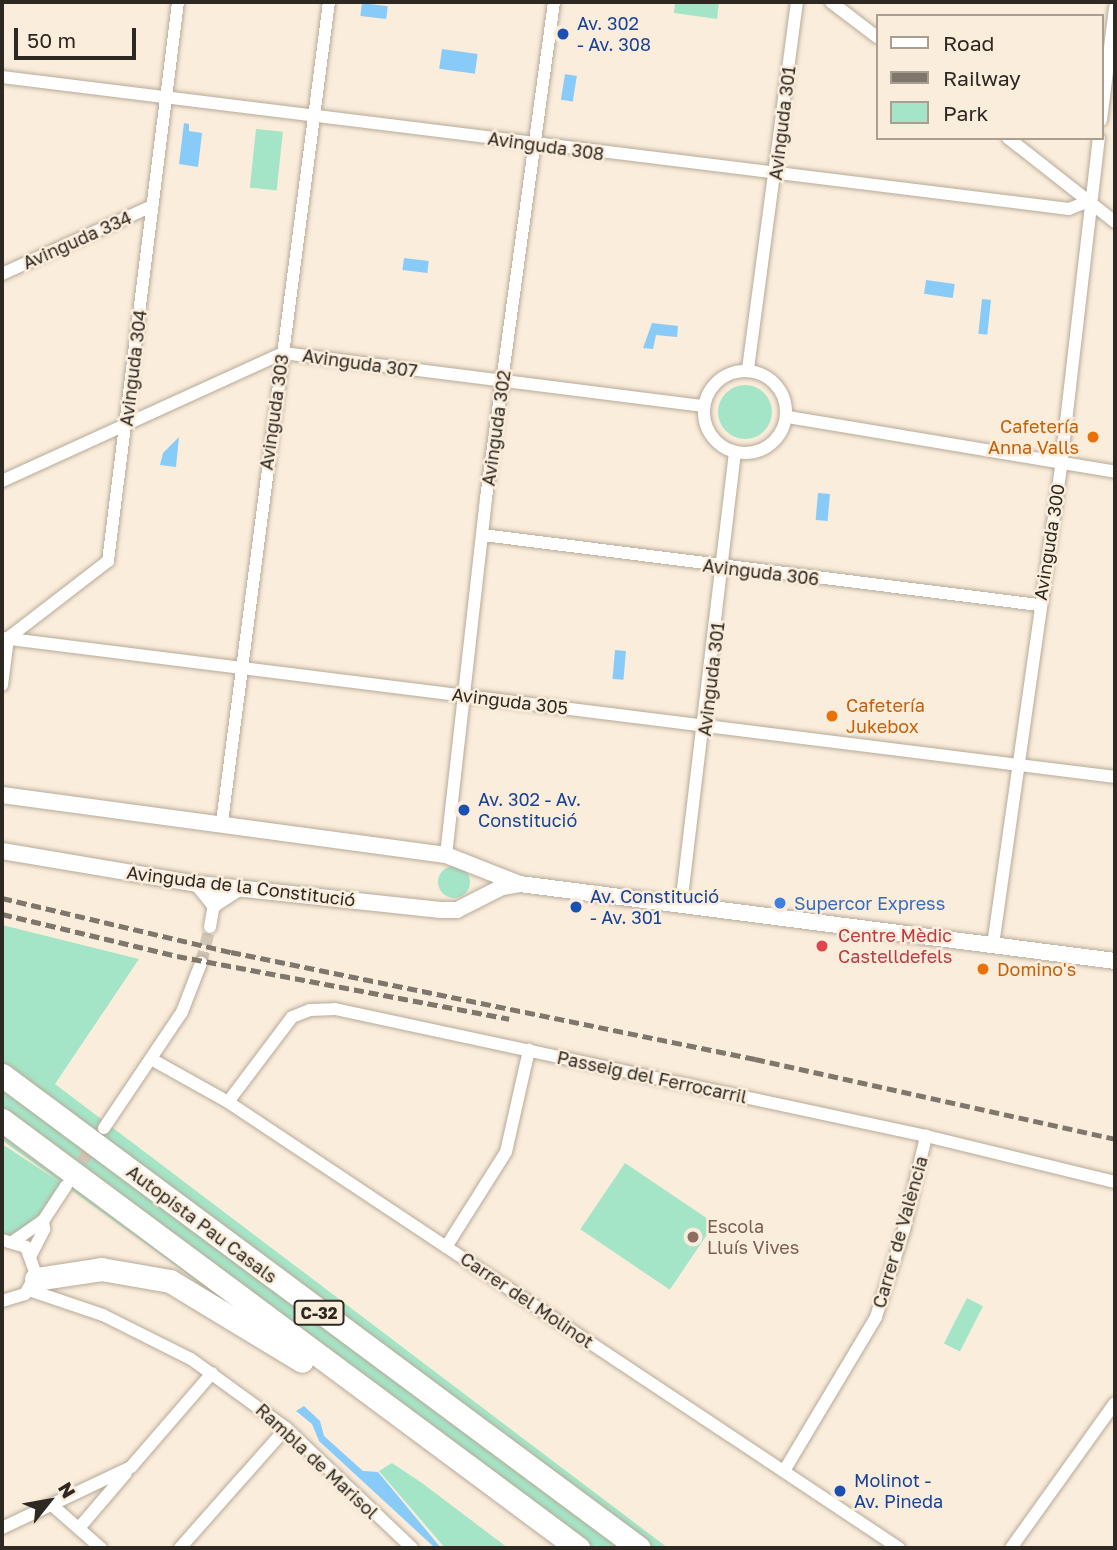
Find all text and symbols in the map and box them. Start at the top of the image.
place label: Av. 302 - Av. 308 [577,13,651,56]
scale bar [18,14,140,58]
legend [876,14,1103,140]
marker: Av. 302 - Av. 308 [555,26,571,42]
text: 50 m [27,27,76,53]
text: Road [943,30,994,56]
street label: Avinguda 301 [764,65,800,181]
text: Railway [943,65,1021,91]
text: Park [943,100,988,126]
street label: Avinguda 308 [486,127,606,165]
street label: Avinguda 334 [19,206,135,274]
street label: Avinguda 304 [115,308,151,428]
street label: Avinguda 307 [301,344,419,382]
street label: Avinguda 303 [255,353,293,471]
street label: Avinguda 302 [477,369,515,487]
place label: Cafetería Anna Valls [988,416,1079,458]
marker: Cafetería Anna Valls [1085,429,1101,445]
street label: Avinguda 300 [1029,482,1069,602]
street label: Avinguda 306 [702,554,820,590]
street label: Avinguda 301 [693,621,729,737]
street label: Avinguda 305 [451,683,569,719]
place label: Cafetería Jukebox [846,695,925,738]
marker: Cafetería Jukebox [824,708,840,724]
place label: Av. 302 - Av. Constitució [478,789,581,832]
marker: Av. 302 - Av. Constitució [456,802,472,818]
street label: Avinguda de la Constitució [125,861,357,911]
place label: Av. Constitució - Av. 301 [590,886,719,928]
place label: Supercor Express [794,892,945,914]
marker: Supercor Express [772,895,788,911]
marker: Av. Constitució - Av. 301 [568,899,584,915]
place label: Centre Mèdic Castelldefels [838,925,952,968]
marker: Centre Mèdic Castelldefels [812,936,832,956]
place label: Domino's [997,958,1076,980]
marker: Domino's [975,961,991,977]
street label: Passeig del Ferrocarril [555,1046,749,1108]
street label: Carrer de València [868,1153,932,1311]
street label: Autopista Pau Casals [123,1160,281,1288]
place label: Escola Lluís Vives [707,1216,799,1258]
marker: Escola Lluís Vives [685,1229,701,1245]
street label: Carrer del Molinot [456,1247,598,1353]
road number: C-32 [293,1301,345,1326]
street label: Rambla de Marisol [251,1399,383,1523]
north arrow [14,1466,84,1536]
place label: Molinot - Av. Pineda [854,1470,943,1512]
text: N [54,1478,81,1502]
marker: Molinot - Av. Pineda [832,1483,848,1499]

